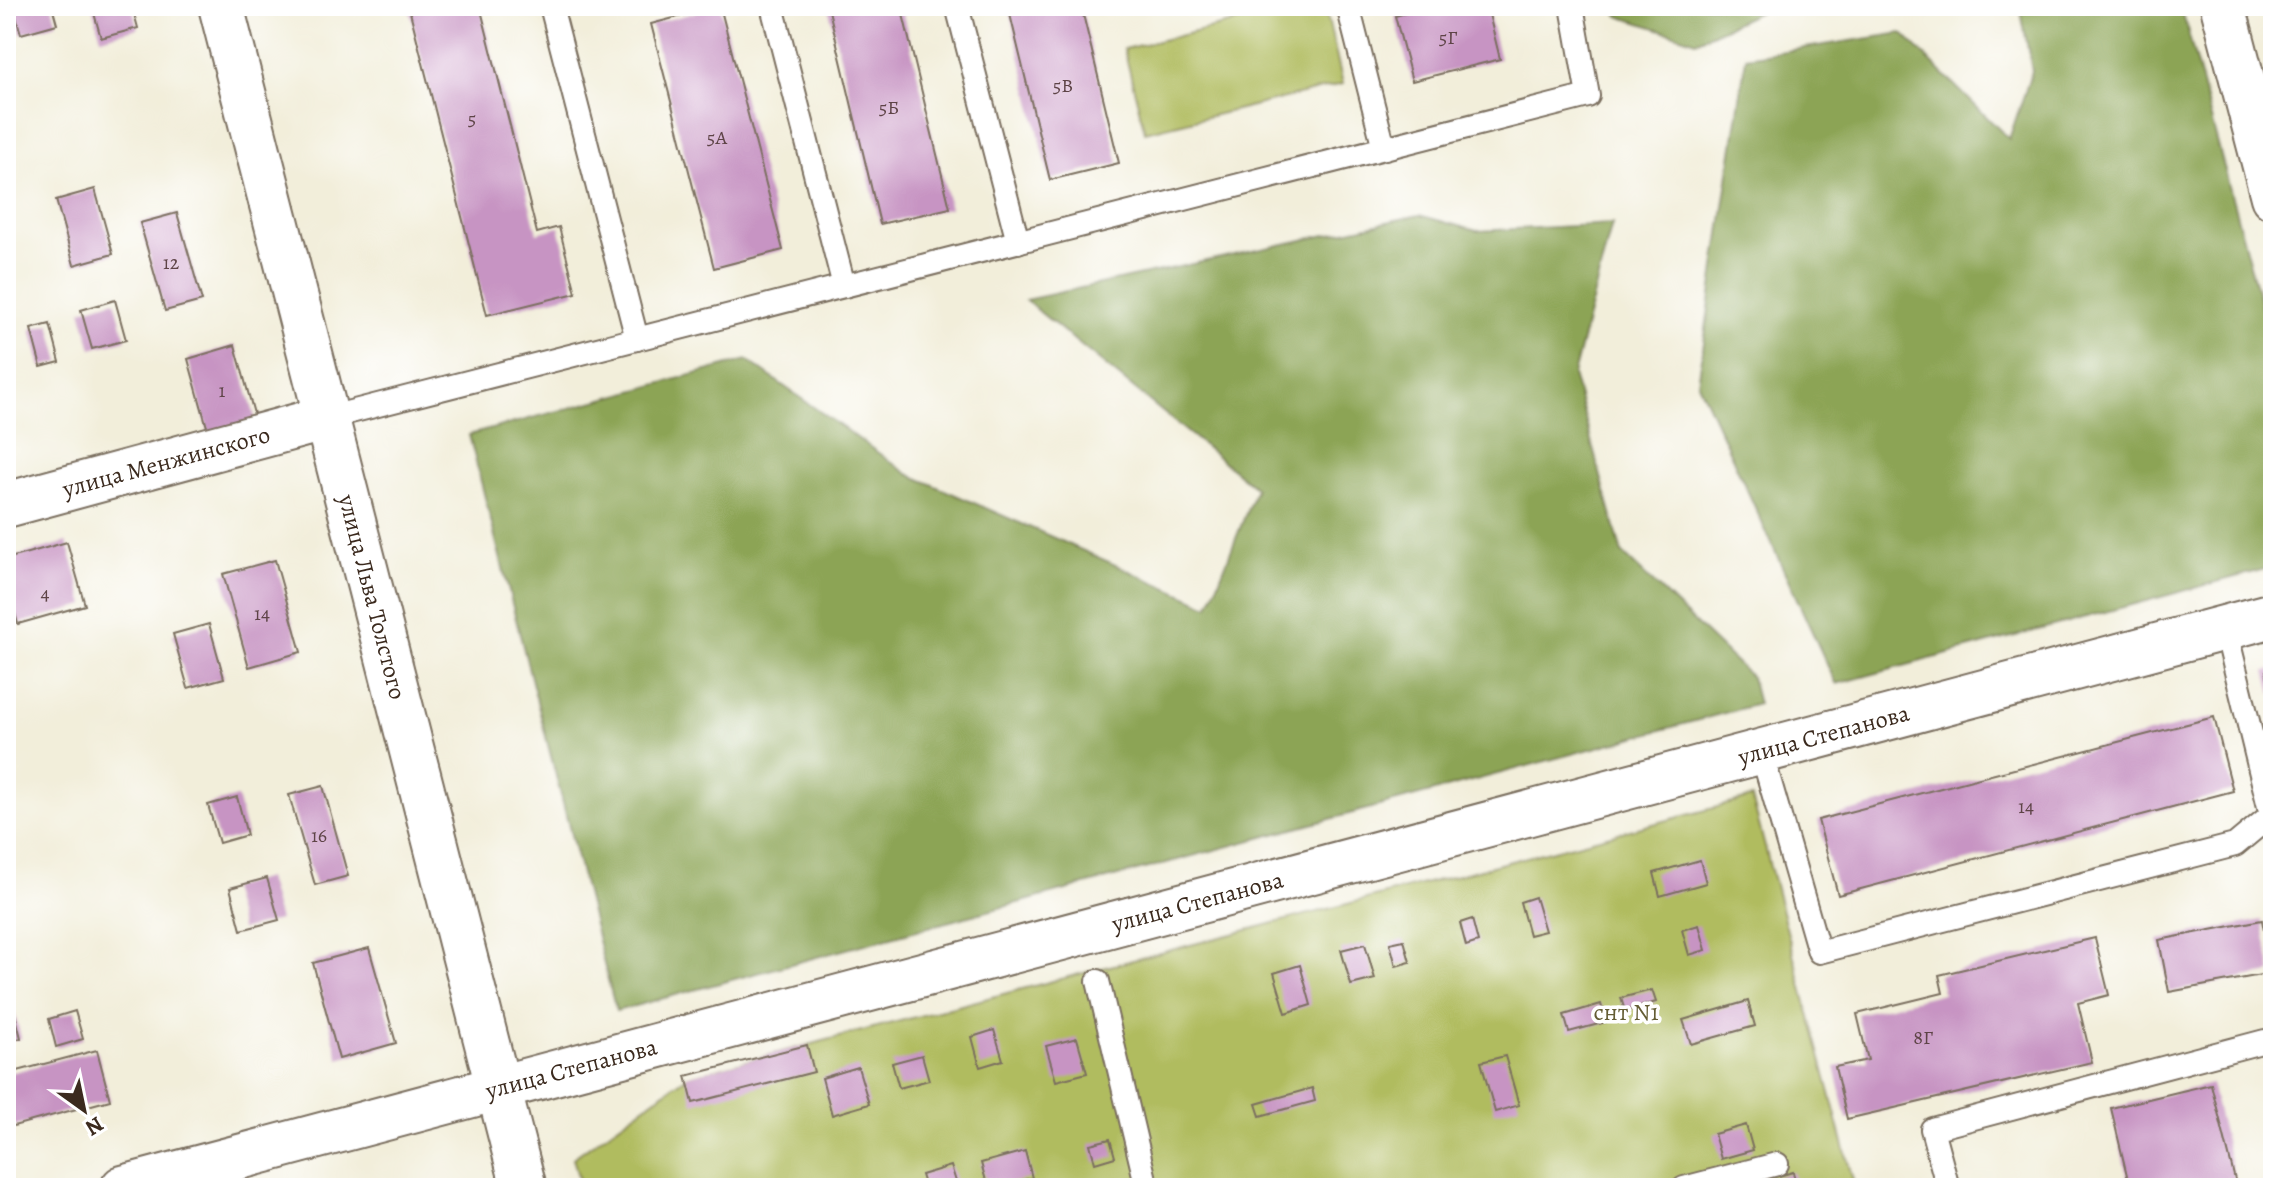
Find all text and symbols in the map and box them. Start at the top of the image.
house number: 5Г [1439,24,1457,51]
house number: 5В [1053,72,1073,99]
house number: 5Б [879,94,899,121]
house number: 5 [468,105,476,132]
house number: 5А [707,124,727,151]
house number: 12 [163,249,180,276]
house number: 1 [219,377,226,404]
street label: улица Менжинского [58,418,274,505]
street label: улица Льва Толстого [331,490,414,703]
house number: 4 [40,580,50,607]
house number: 14 [254,600,270,627]
street label: улица Степанова [1733,697,1913,773]
house number: 14 [2018,793,2034,820]
house number: 16 [311,822,327,849]
street label: улица Степанова [1107,864,1287,940]
park label: снт N1 [1593,996,1659,1028]
house number: 8Г [1913,1024,1933,1051]
street label: улица Степанова [481,1030,661,1107]
north arrow [44,1070,124,1150]
text: N [79,1109,109,1143]

